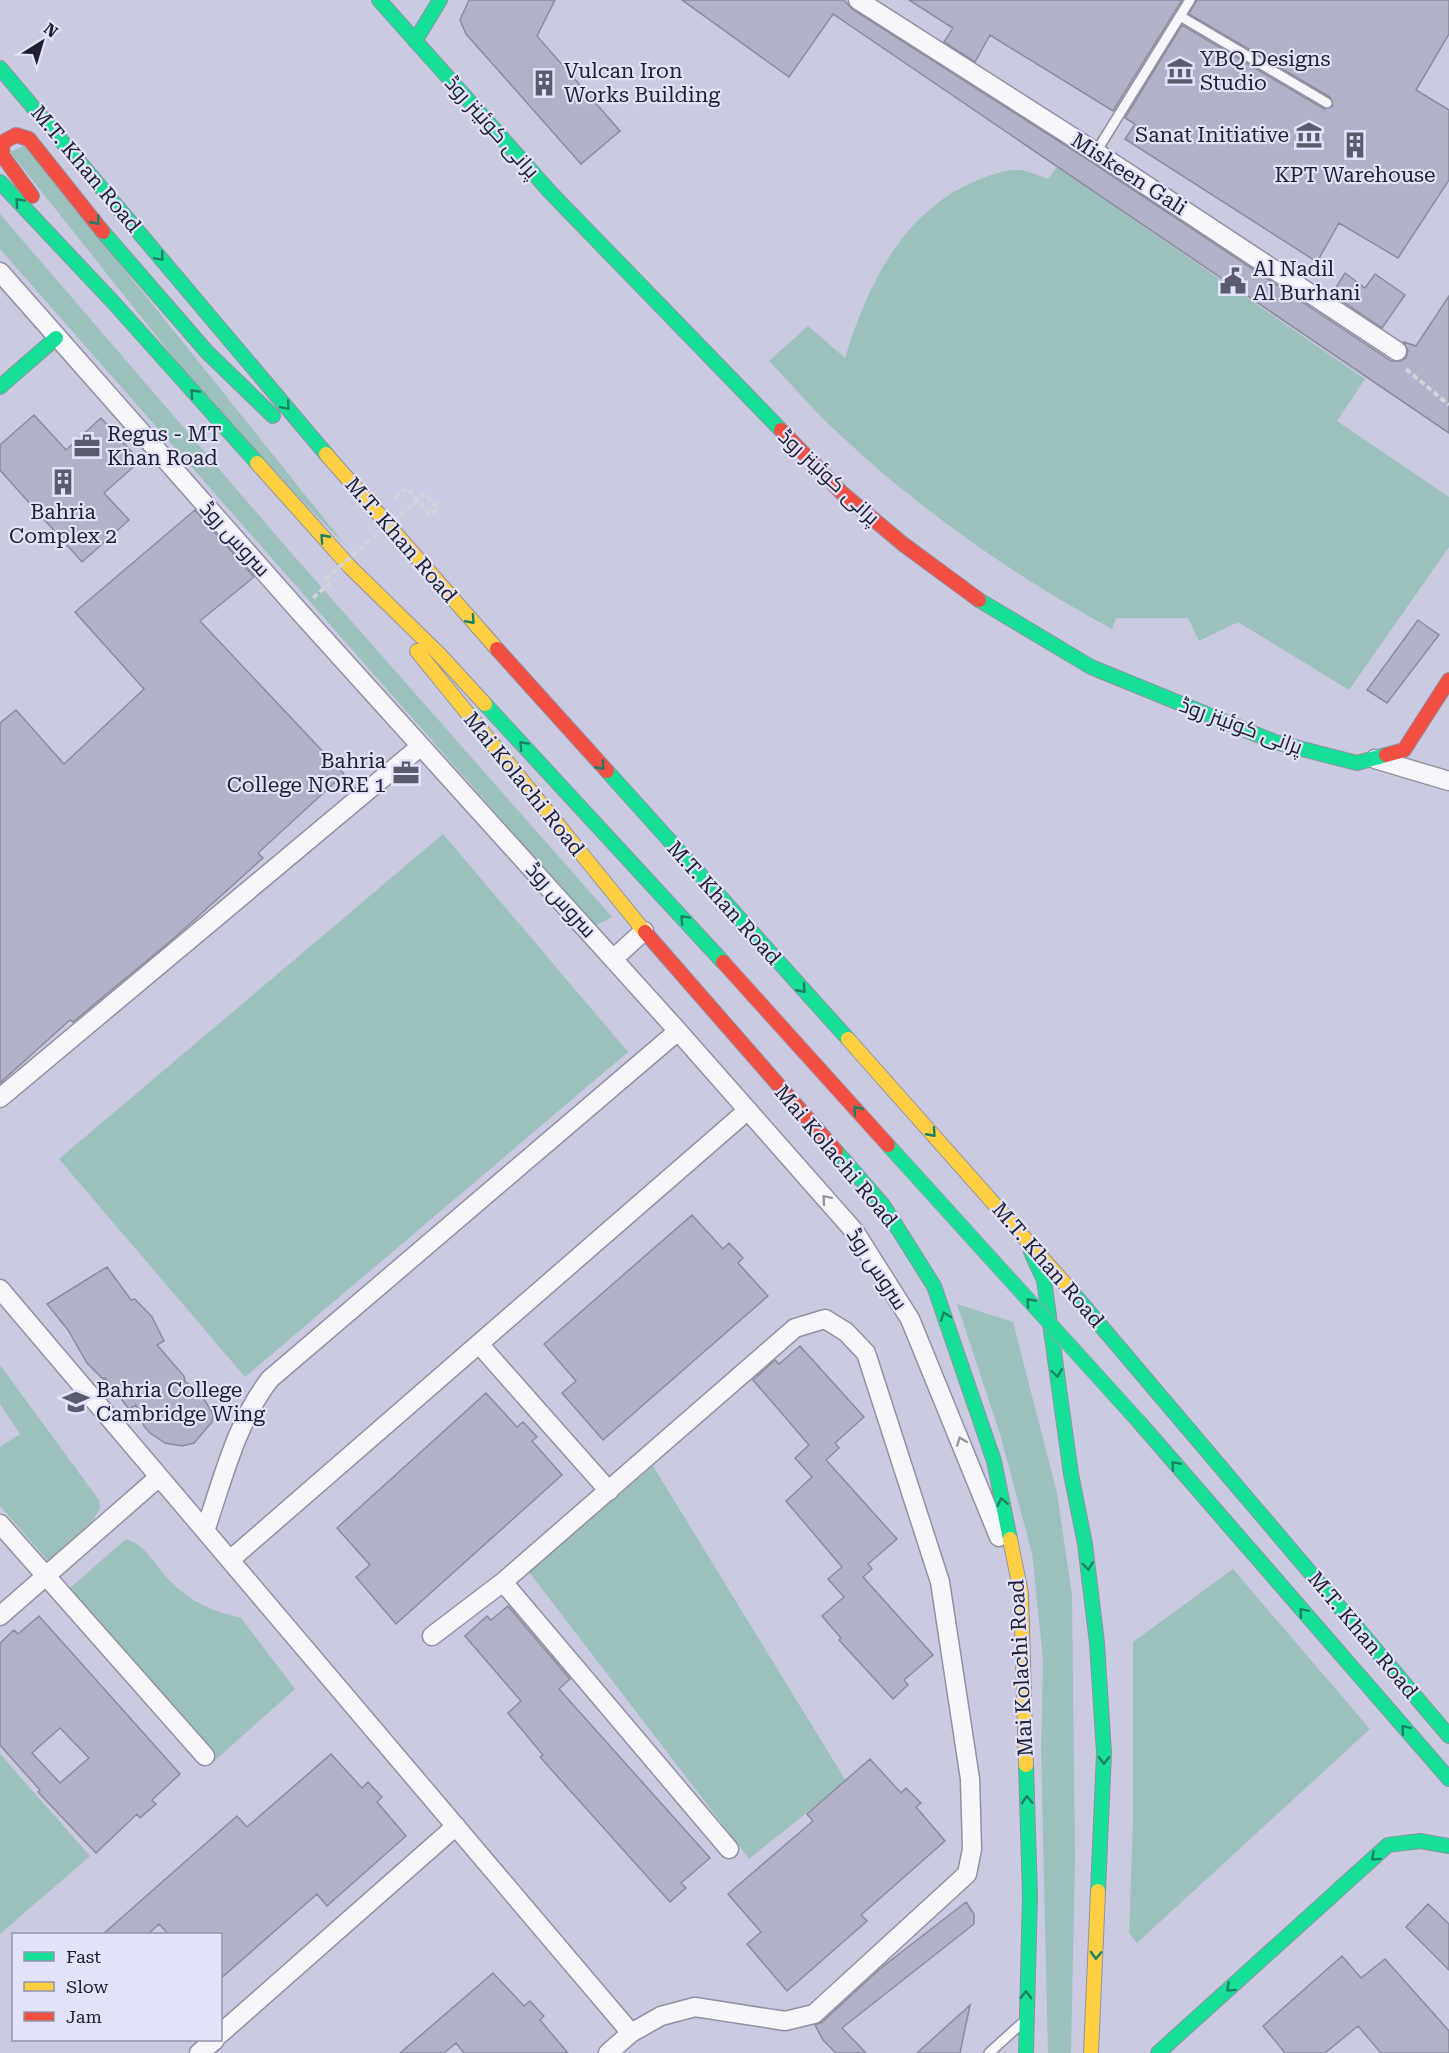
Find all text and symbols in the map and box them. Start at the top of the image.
north arrow [12,12,72,72]
text: N [40,19,61,42]
place label: YBQ Designs Studio [1200,47,1330,95]
museum icon: YBQ Designs Studio [1165,56,1195,86]
place label: Vulcan Iron Works Building [564,59,720,107]
building icon: Vulcan Iron Works Building [529,68,559,98]
street label: پرانی کوئینز روڈ [438,71,544,185]
street label: M.T. Khan Road [26,101,146,238]
museum icon: Sanat Initiative [1294,120,1324,150]
place label: Sanat Initiative [1135,123,1289,147]
street label: Miskeen Gali [1067,128,1191,220]
building icon: KPT Warehouse [1340,130,1370,160]
place label: KPT Warehouse [1275,163,1435,187]
one-way arrow [16,199,27,210]
one-way arrow [88,214,99,225]
one-way arrow [153,250,164,261]
place label: Al Nadil Al Burhani [1253,257,1361,305]
public building icon: Al Nadil Al Burhani [1218,266,1248,296]
one-way arrow [190,389,201,400]
one-way arrow [278,399,289,410]
place label: Regus - MT Khan Road [107,422,222,470]
street label: پرانی کوئینز روڈ [772,424,885,531]
office icon: Regus - MT Khan Road [72,431,102,461]
building icon: Bahria Complex 2 [48,467,78,497]
street label: M.T. Khan Road [340,473,462,608]
street label: سروس روڈ [194,497,275,582]
place label: Bahria Complex 2 [9,500,117,548]
one-way arrow [320,534,331,545]
one-way arrow [464,613,475,624]
street label: پرانی کوئینز روڈ [1176,693,1306,761]
street label: Mai Kolachi Road [459,707,590,861]
one-way arrow [519,741,530,751]
place label: Bahria College NORE 1 [227,749,387,797]
office icon: Bahria College NORE 1 [391,758,421,788]
one-way arrow [594,759,605,770]
street label: M.T. Khan Road [662,836,786,970]
street label: سروس روڈ [520,858,601,943]
one-way arrow [680,915,691,926]
one-way arrow [794,981,805,992]
street label: Mai Kolachi Road [770,1080,903,1232]
one-way arrow [853,1106,864,1117]
one-way arrow [925,1126,936,1137]
one-way arrow [822,1195,833,1206]
street label: M.T. Khan Road [987,1198,1109,1333]
street label: سروس روڈ [841,1224,912,1315]
one-way arrow [1026,1298,1037,1309]
one-way arrow [939,1311,952,1321]
one-way arrow [1051,1369,1063,1378]
place label: Bahria College Cambridge Wing [96,1378,265,1426]
school or university icon: Bahria College Cambridge Wing [61,1387,91,1417]
one-way arrow [956,1436,968,1447]
one-way arrow [1171,1461,1182,1472]
one-way arrow [996,1497,1009,1507]
one-way arrow [1081,1561,1093,1571]
street label: M.T. Khan Road [1303,1567,1423,1704]
street label: Mai Kolachi Road [1004,1578,1038,1757]
one-way arrow [1299,1608,1310,1619]
one-way arrow [1401,1725,1412,1736]
one-way arrow [1098,1756,1110,1765]
one-way arrow [1021,1795,1033,1804]
one-way arrow [1371,1850,1382,1861]
legend [12,1933,222,2041]
text: Fast [66,1946,101,1967]
one-way arrow [1089,1950,1102,1959]
text: Slow [66,1976,108,1997]
one-way arrow [1227,1981,1237,1992]
one-way arrow [1020,1990,1033,1999]
text: Jam [66,2006,102,2027]

